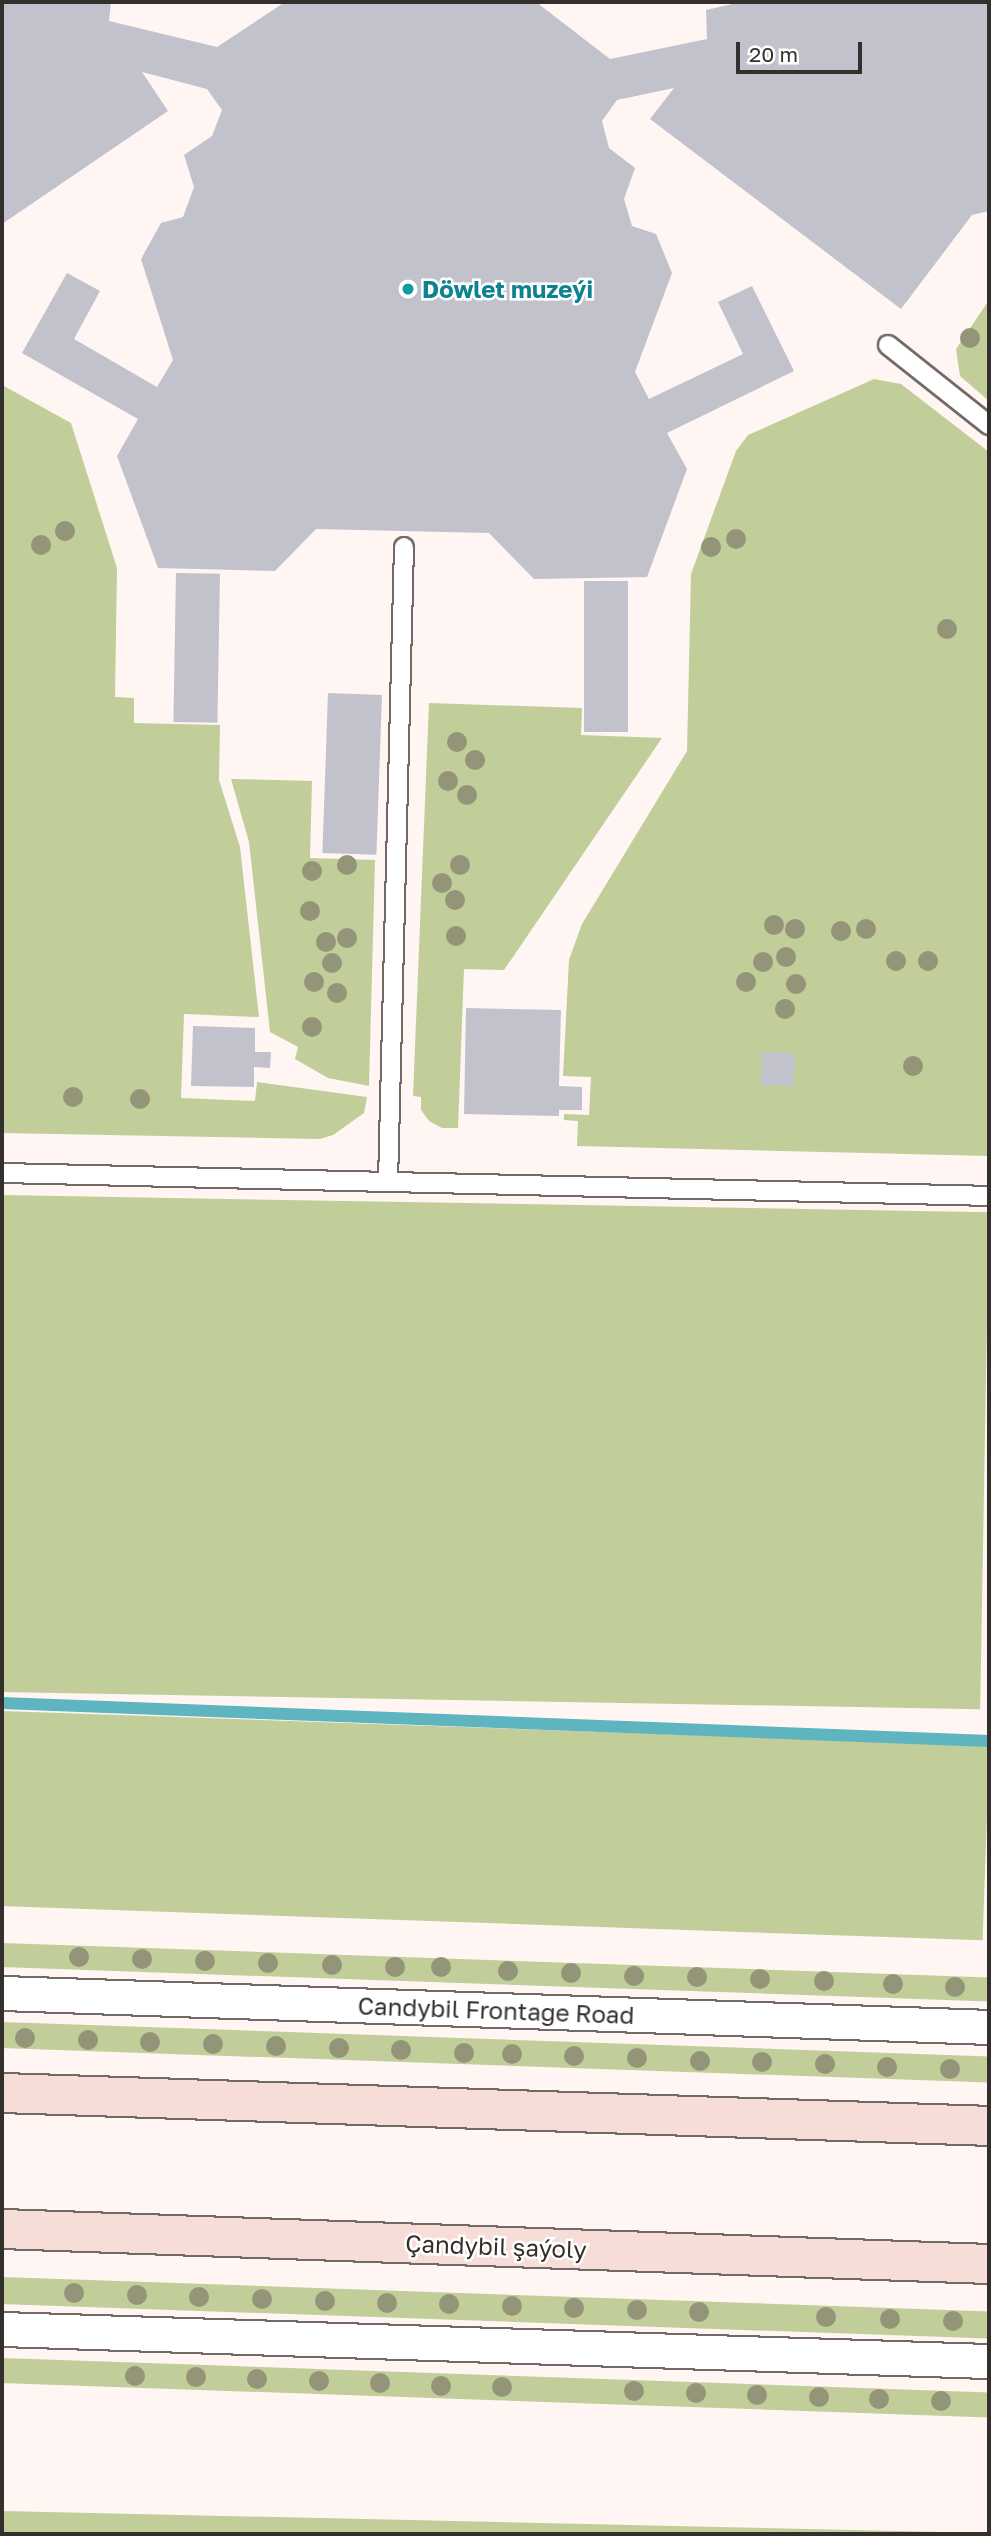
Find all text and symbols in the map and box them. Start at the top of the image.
scale bar [739,28,865,72]
text: 20 m [749,41,798,67]
place label: Döwlet muzeýi [422,275,593,303]
marker: Döwlet muzeýi [400,281,416,297]
street label: Candybil Frontage Road [357,1991,635,2029]
street label: Çandybil şaýoly [405,2228,587,2264]

